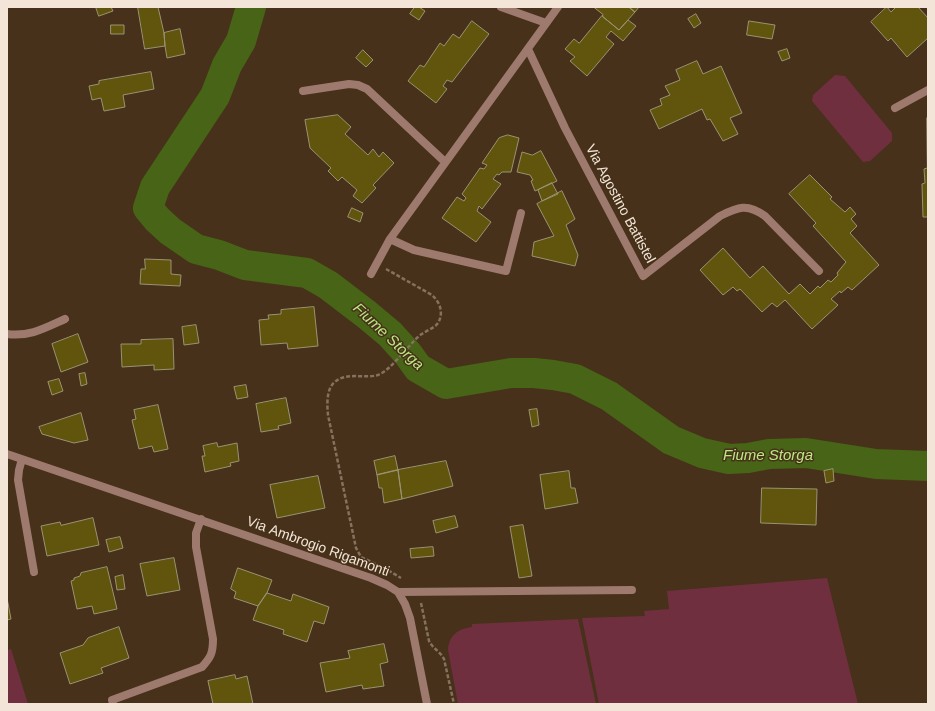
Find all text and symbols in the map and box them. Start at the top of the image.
street label: Via Agostino Battistel [582,142,658,266]
water label: Fiume Storga [349,300,427,374]
water label: Fiume Storga [723,447,813,465]
street label: Via Ambrogio Rigamonti [244,513,392,581]

